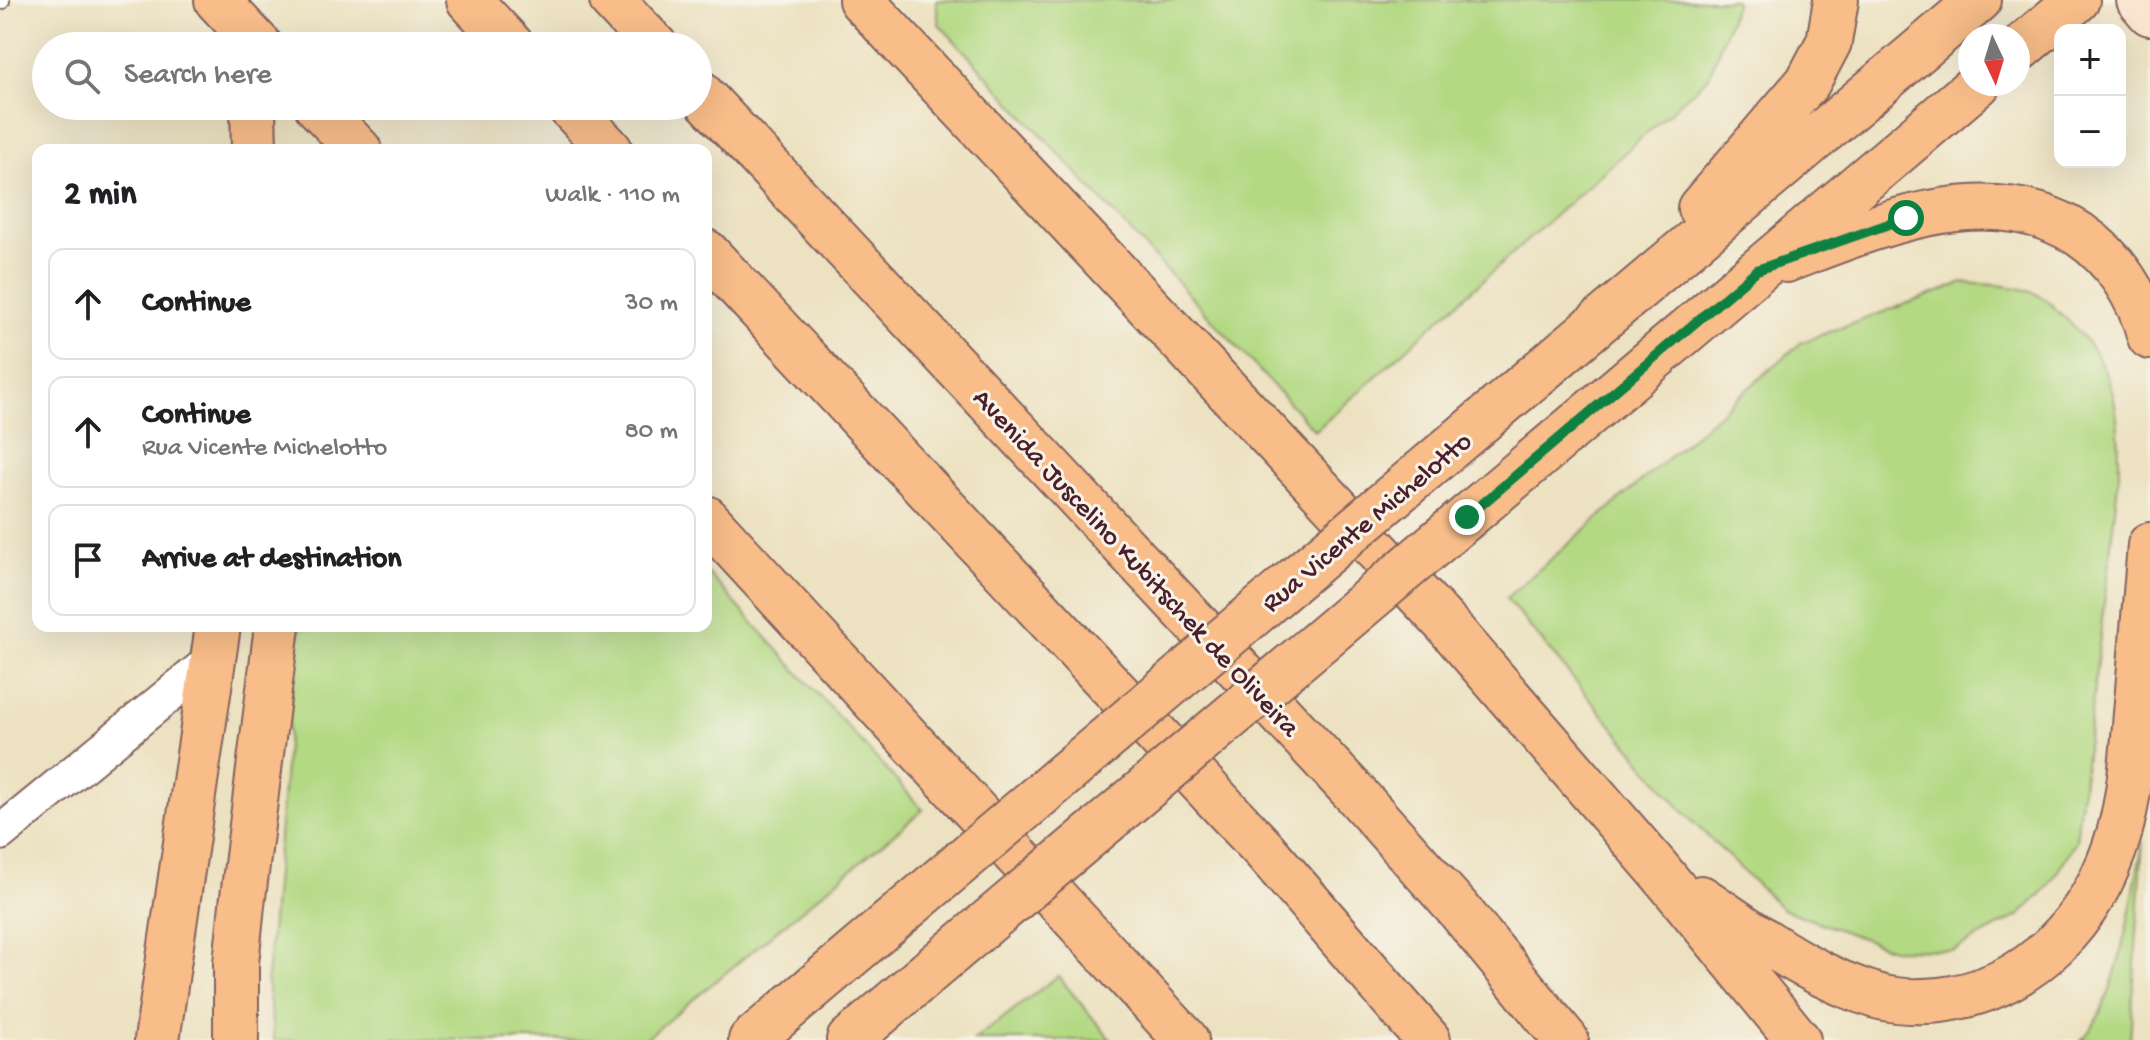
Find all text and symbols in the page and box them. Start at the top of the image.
north arrow [1958,24,2030,96]
map controls [2054,24,2126,168]
button: + [2054,24,2126,96]
search box [32,32,712,120]
icon: search [60,54,104,98]
text: Search here [124,59,272,94]
button: − [2054,96,2126,168]
text: 2 min [64,176,136,216]
text: Walk · 110 m [545,181,680,212]
route start [1888,200,1924,236]
icon: ahead [66,282,110,326]
text: Continue [142,287,251,322]
text: 30 m [625,289,678,320]
street label: Avenida Juscelino Kubitschek de Oliveira [964,383,1306,746]
text: Continue [142,399,251,434]
icon: ahead [66,410,110,454]
text: 80 m [624,417,678,448]
street label: Rua Vicente Michelotto [1256,426,1480,621]
text: Rua Vicente Michelotto [142,434,387,465]
route end [1449,499,1485,535]
icon: arrive [66,538,110,582]
text: Arrive at destination [142,543,402,578]

